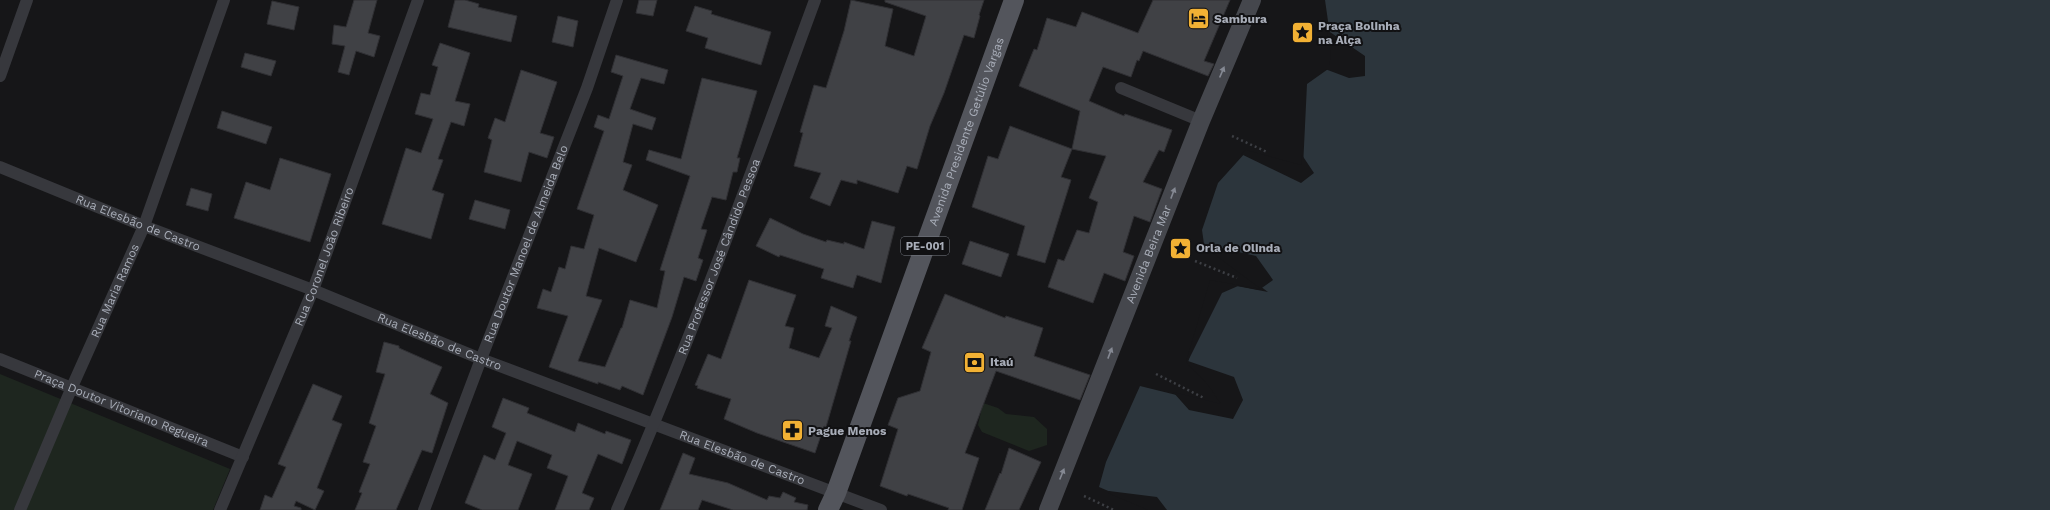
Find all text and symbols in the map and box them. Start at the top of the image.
hotel icon: Sambura [1185,6,1211,32]
place label: Sambura [1214,12,1267,26]
place label: Praça Bolinha na Alça [1318,19,1400,47]
place icon: Praça Bolinha na Alça [1290,20,1316,46]
street label: Avenida Presidente Getúlio Vargas [926,35,1007,228]
one-way arrow [1219,66,1225,78]
street label: Rua Doutor Manoel de Almeida Belo [481,143,571,345]
street label: Rua Professor José Cândido Pessoa [675,157,763,357]
street label: Rua Coronel João Ribeiro [292,185,357,328]
one-way arrow [1170,186,1176,198]
street label: Rua Elesbão de Castro [74,192,202,254]
street label: Avenida Beira Mar [1123,203,1174,305]
place icon: Orla de Olinda [1167,235,1193,261]
road number: PE-001 [901,237,949,255]
place label: Orla de Olinda [1196,241,1280,255]
street label: Rua Maria Ramos [88,242,142,340]
street label: Rua Elesbão de Castro [375,310,504,373]
one-way arrow [1107,347,1113,358]
bank icon: Itaú [962,349,988,375]
place label: Itaú [990,355,1014,369]
street label: Praça Doutor Vitoriano Regueira [32,367,211,450]
pharmacy icon: Pague Menos [779,418,805,444]
place label: Pague Menos [808,424,887,438]
street label: Rua Elesbão de Castro [677,428,807,488]
one-way arrow [1060,467,1066,479]

